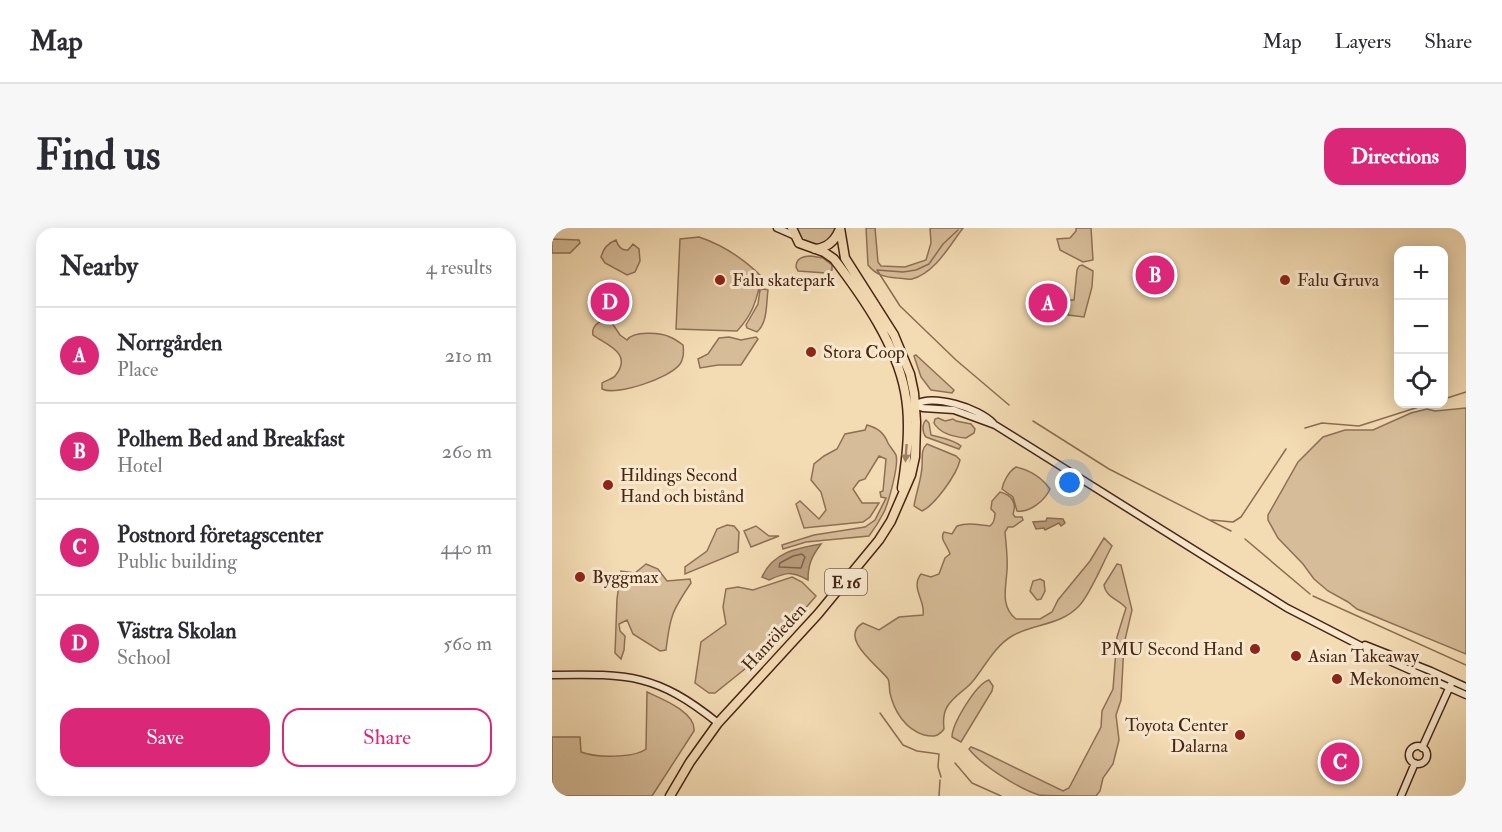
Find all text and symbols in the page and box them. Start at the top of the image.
text: Map [30,24,83,59]
text: Map [1262,28,1302,55]
text: Layers [1335,28,1391,55]
text: Share [1424,28,1472,55]
button: Directions [1324,128,1466,185]
text: Find us [36,130,160,182]
map controls [1394,246,1448,408]
button: + [1394,246,1448,300]
text: Nearby [60,251,138,283]
pin: B [1136,252,1174,298]
text: 4 results [426,255,492,280]
place label: Falu skatepark [732,269,835,292]
place label: Falu Gruva [1297,269,1380,292]
marker: Falu skatepark [713,273,727,287]
marker: Falu Gruva [1278,273,1292,287]
pin: D [590,280,630,325]
pin: A [1028,280,1068,326]
button: − [1394,300,1448,354]
text: Norrgården [117,329,222,357]
place label: Stora Coop [823,341,905,364]
text: A [73,343,86,368]
text: 210 m [445,343,492,368]
marker: Stora Coop [804,345,818,359]
button: locate [1394,354,1448,408]
text: Place [117,357,158,382]
text: Polhem Bed and Breakfast [117,425,345,453]
text: B [73,439,86,464]
text: 260 m [442,439,492,464]
one-way arrow [901,444,911,463]
text: Hotel [117,453,163,478]
place label: Hildings Second Hand och bistånd [620,464,744,508]
your location [1055,468,1084,497]
marker: Hildings Second Hand och bistånd [601,478,615,492]
text: Postnord företagscenter [117,521,323,549]
text: C [72,535,87,560]
text: 440 m [440,535,492,560]
text: Public building [117,549,237,574]
place label: Byggmax [592,566,659,589]
road number: E 16 [825,569,867,595]
marker: Byggmax [573,570,587,584]
street label: Hanröleden [737,599,812,676]
text: Västra Skolan [117,617,237,645]
text: D [71,631,88,656]
text: 560 m [443,631,492,656]
place label: PMU Second Hand [1101,638,1243,661]
marker: PMU Second Hand [1248,642,1262,656]
text: School [117,645,171,670]
place label: Asian Takeaway [1307,645,1420,668]
marker: Asian Takeaway [1289,649,1303,663]
place label: Mekonomen [1349,668,1439,691]
marker: Mekonomen [1330,672,1344,686]
button: Save [60,708,270,767]
button: Share [282,708,492,767]
place label: Toyota Center Dalarna [1125,714,1229,758]
marker: Toyota Center Dalarna [1233,728,1247,742]
pin: C [1320,740,1360,784]

